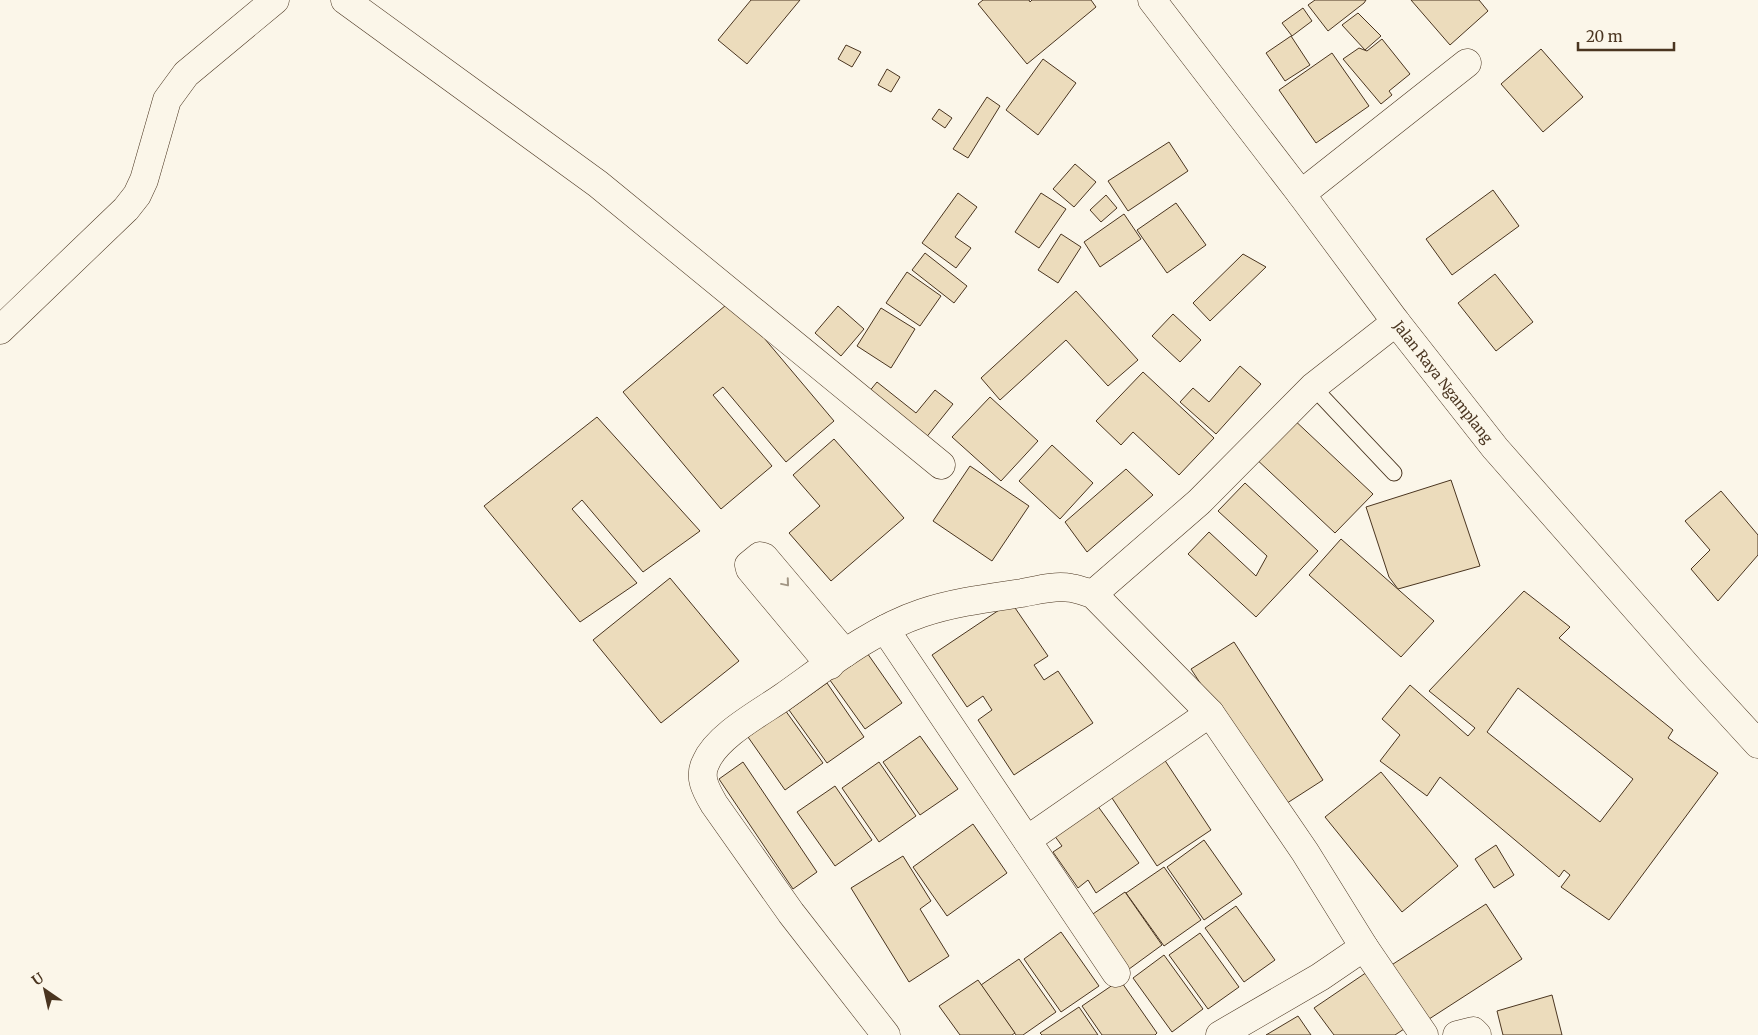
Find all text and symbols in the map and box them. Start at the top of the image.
scale bar [1578,20,1674,52]
text: 20 m [1586,27,1623,46]
street label: Jalan Raya Ngamplang [1389,316,1497,447]
one-way arrow [780,577,789,586]
north arrow [20,965,70,1015]
text: U [28,969,48,990]

